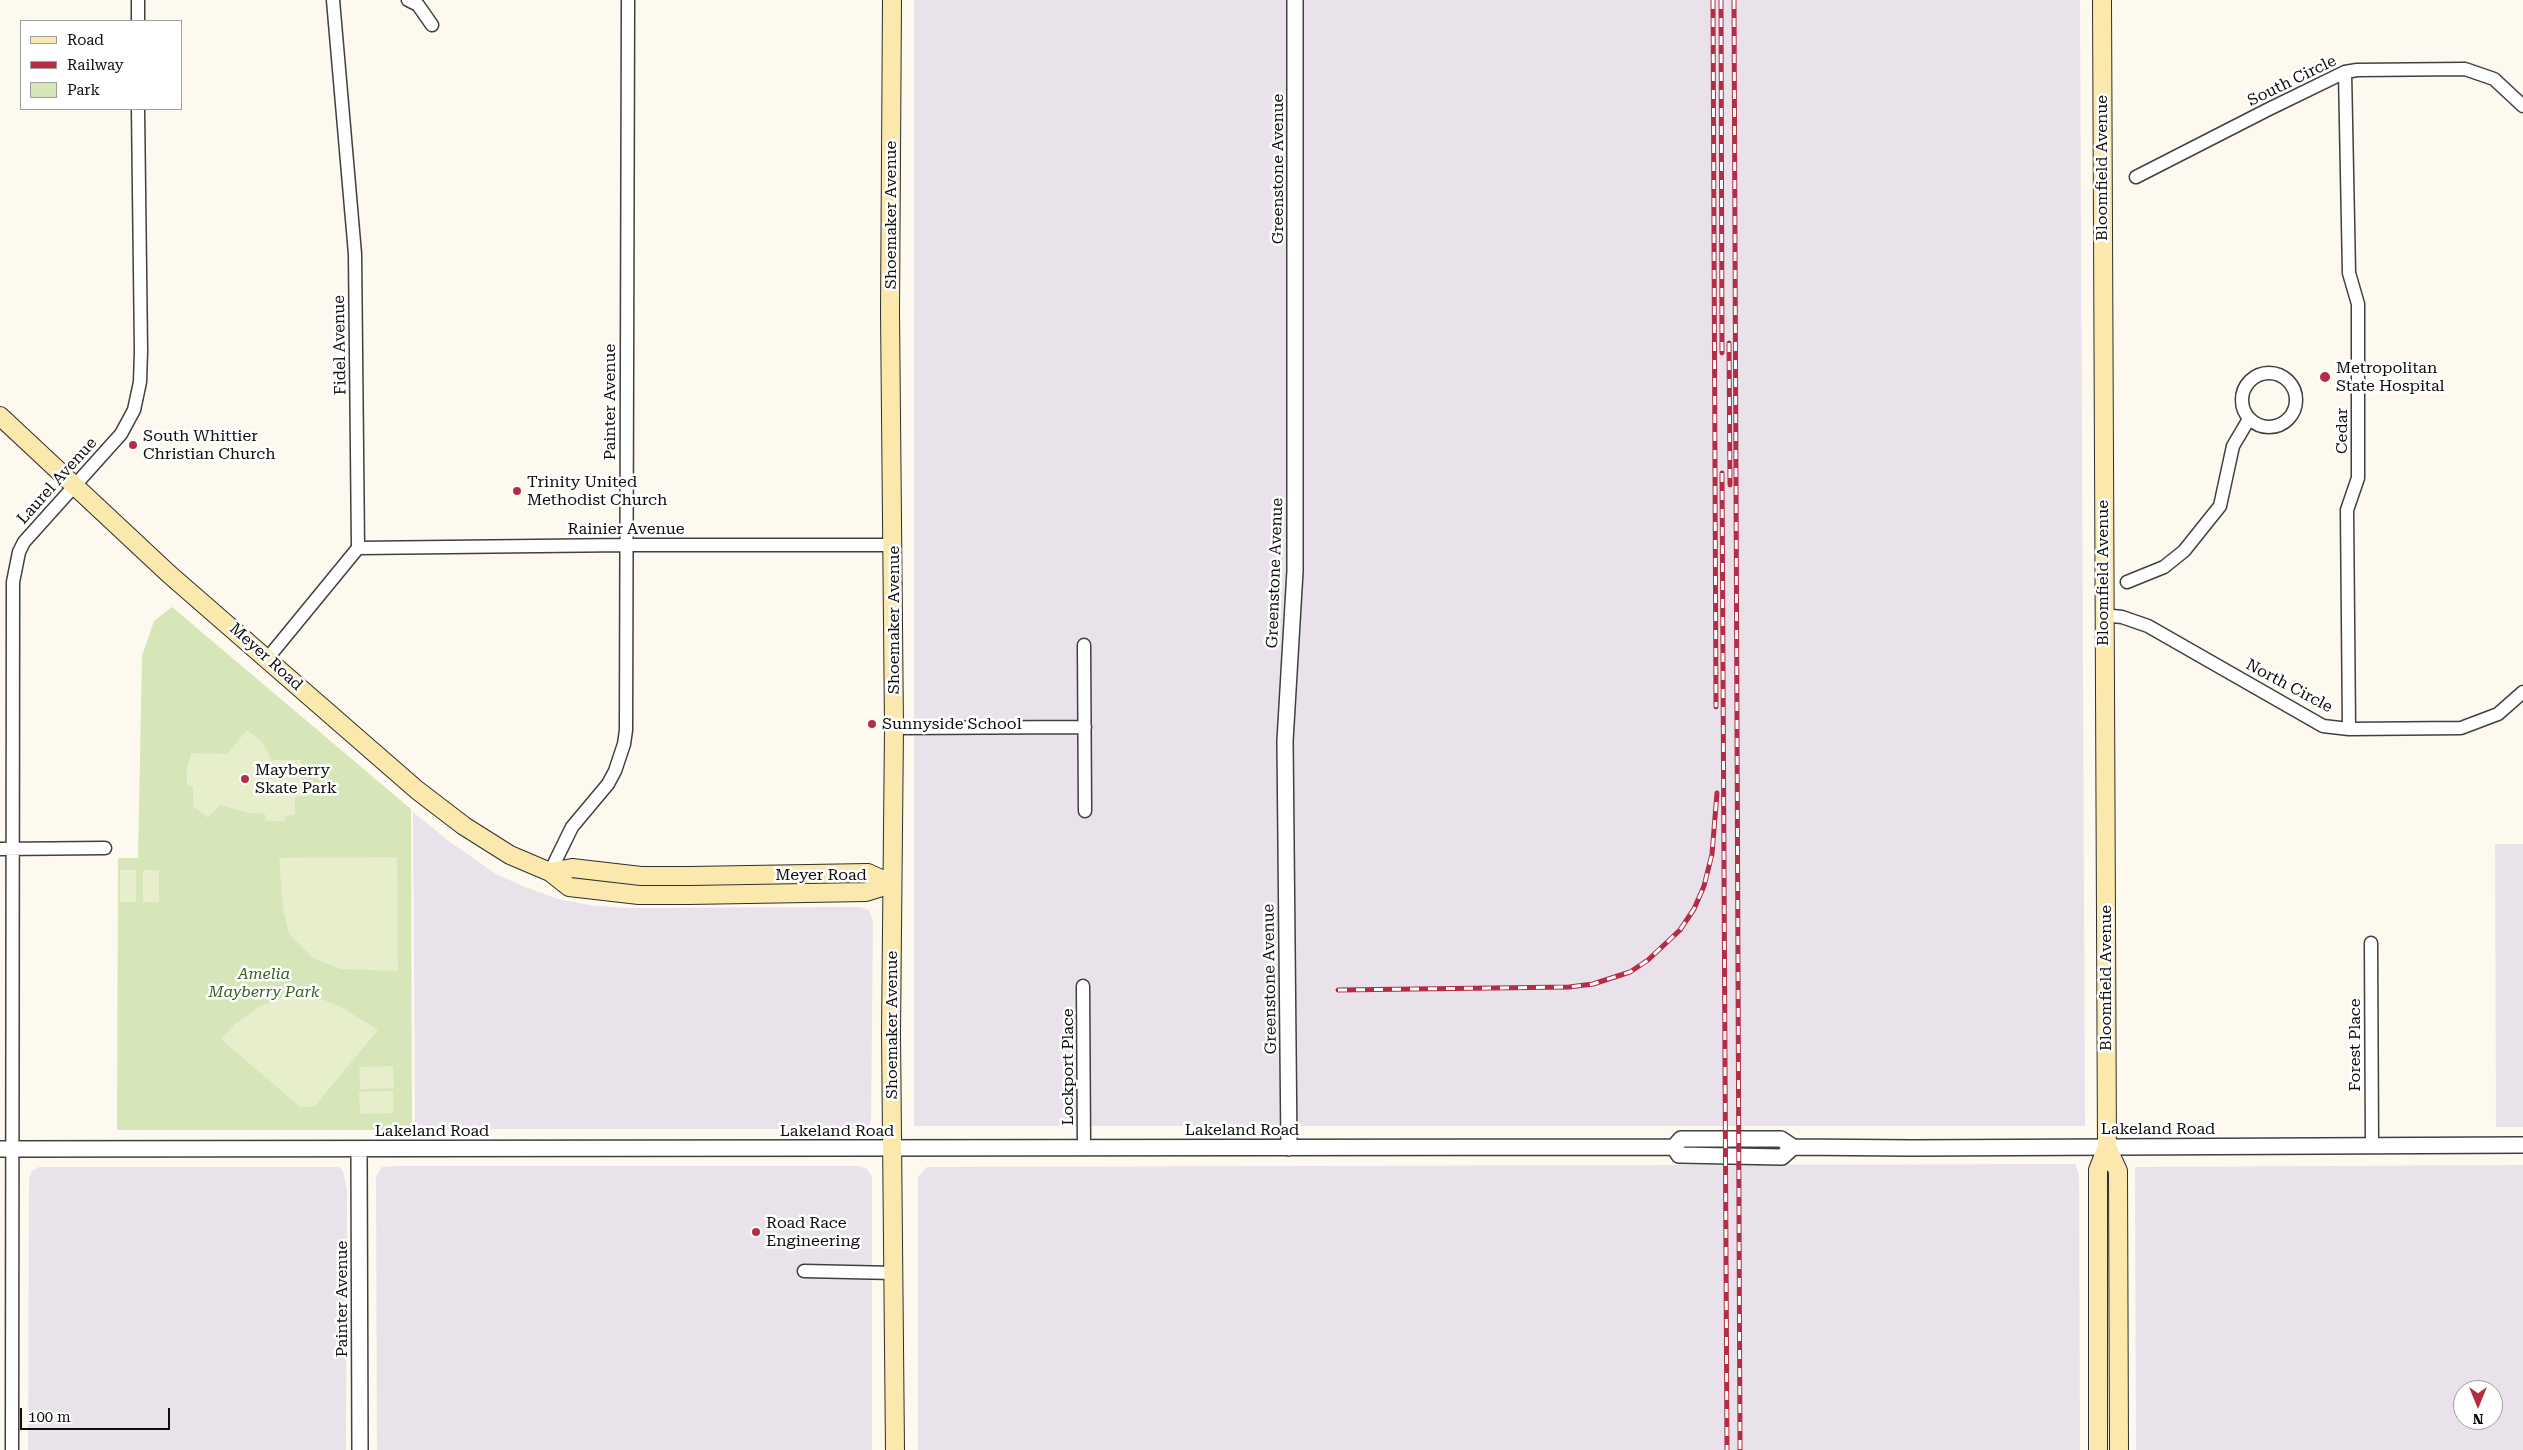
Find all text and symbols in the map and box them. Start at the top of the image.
legend [20,20,182,110]
text: Road [67,31,104,49]
street label: South Circle [2245,51,2339,111]
text: Railway [67,56,124,74]
text: Park [67,81,100,99]
street label: Greenstone Avenue [1268,94,1288,244]
street label: Bloomfield Avenue [2092,95,2112,241]
street label: Shoemaker Avenue [881,141,901,289]
street label: Fidel Avenue [330,295,350,395]
street label: Painter Avenue [600,344,620,460]
place label: Metropolitan State Hospital [2336,358,2445,396]
marker: Metropolitan State Hospital [2318,370,2332,384]
street label: Cedar [2332,408,2352,454]
place label: South Whittier Christian Church [143,426,276,464]
street label: Laurel Avenue [13,434,101,528]
marker: South Whittier Christian Church [127,439,139,451]
place label: Trinity United Methodist Church [527,472,667,510]
marker: Trinity United Methodist Church [511,485,523,497]
street label: Greenstone Avenue [1263,497,1287,649]
street label: Bloomfield Avenue [2093,500,2113,646]
street label: Rainier Avenue [568,519,684,539]
street label: Shoemaker Avenue [884,546,904,694]
street label: Meyer Road [226,619,306,695]
street label: North Circle [2242,655,2336,717]
place label: Sunnyside School [882,714,1022,734]
marker: Sunnyside School [866,718,878,730]
place label: Mayberry Skate Park [255,760,337,798]
marker: Mayberry Skate Park [239,773,251,785]
street label: Meyer Road [775,865,867,885]
street label: Greenstone Avenue [1259,904,1281,1054]
street label: Bloomfield Avenue [2096,905,2116,1051]
street label: Shoemaker Avenue [882,951,902,1099]
park label: Amelia Mayberry Park [208,964,320,1002]
street label: Forest Place [2345,999,2365,1091]
street label: Lockport Place [1058,1008,1078,1126]
street label: Lakeland Road [2101,1119,2215,1139]
street label: Lakeland Road [1185,1120,1299,1140]
street label: Lakeland Road [375,1121,489,1141]
street label: Lakeland Road [780,1121,894,1141]
place label: Road Race Engineering [766,1213,860,1251]
marker: Road Race Engineering [750,1226,762,1238]
street label: Painter Avenue [332,1241,352,1357]
north arrow [2453,1380,2503,1430]
scale bar [22,1398,172,1430]
text: 100 m [28,1408,71,1426]
text: N [2473,1411,2483,1427]

